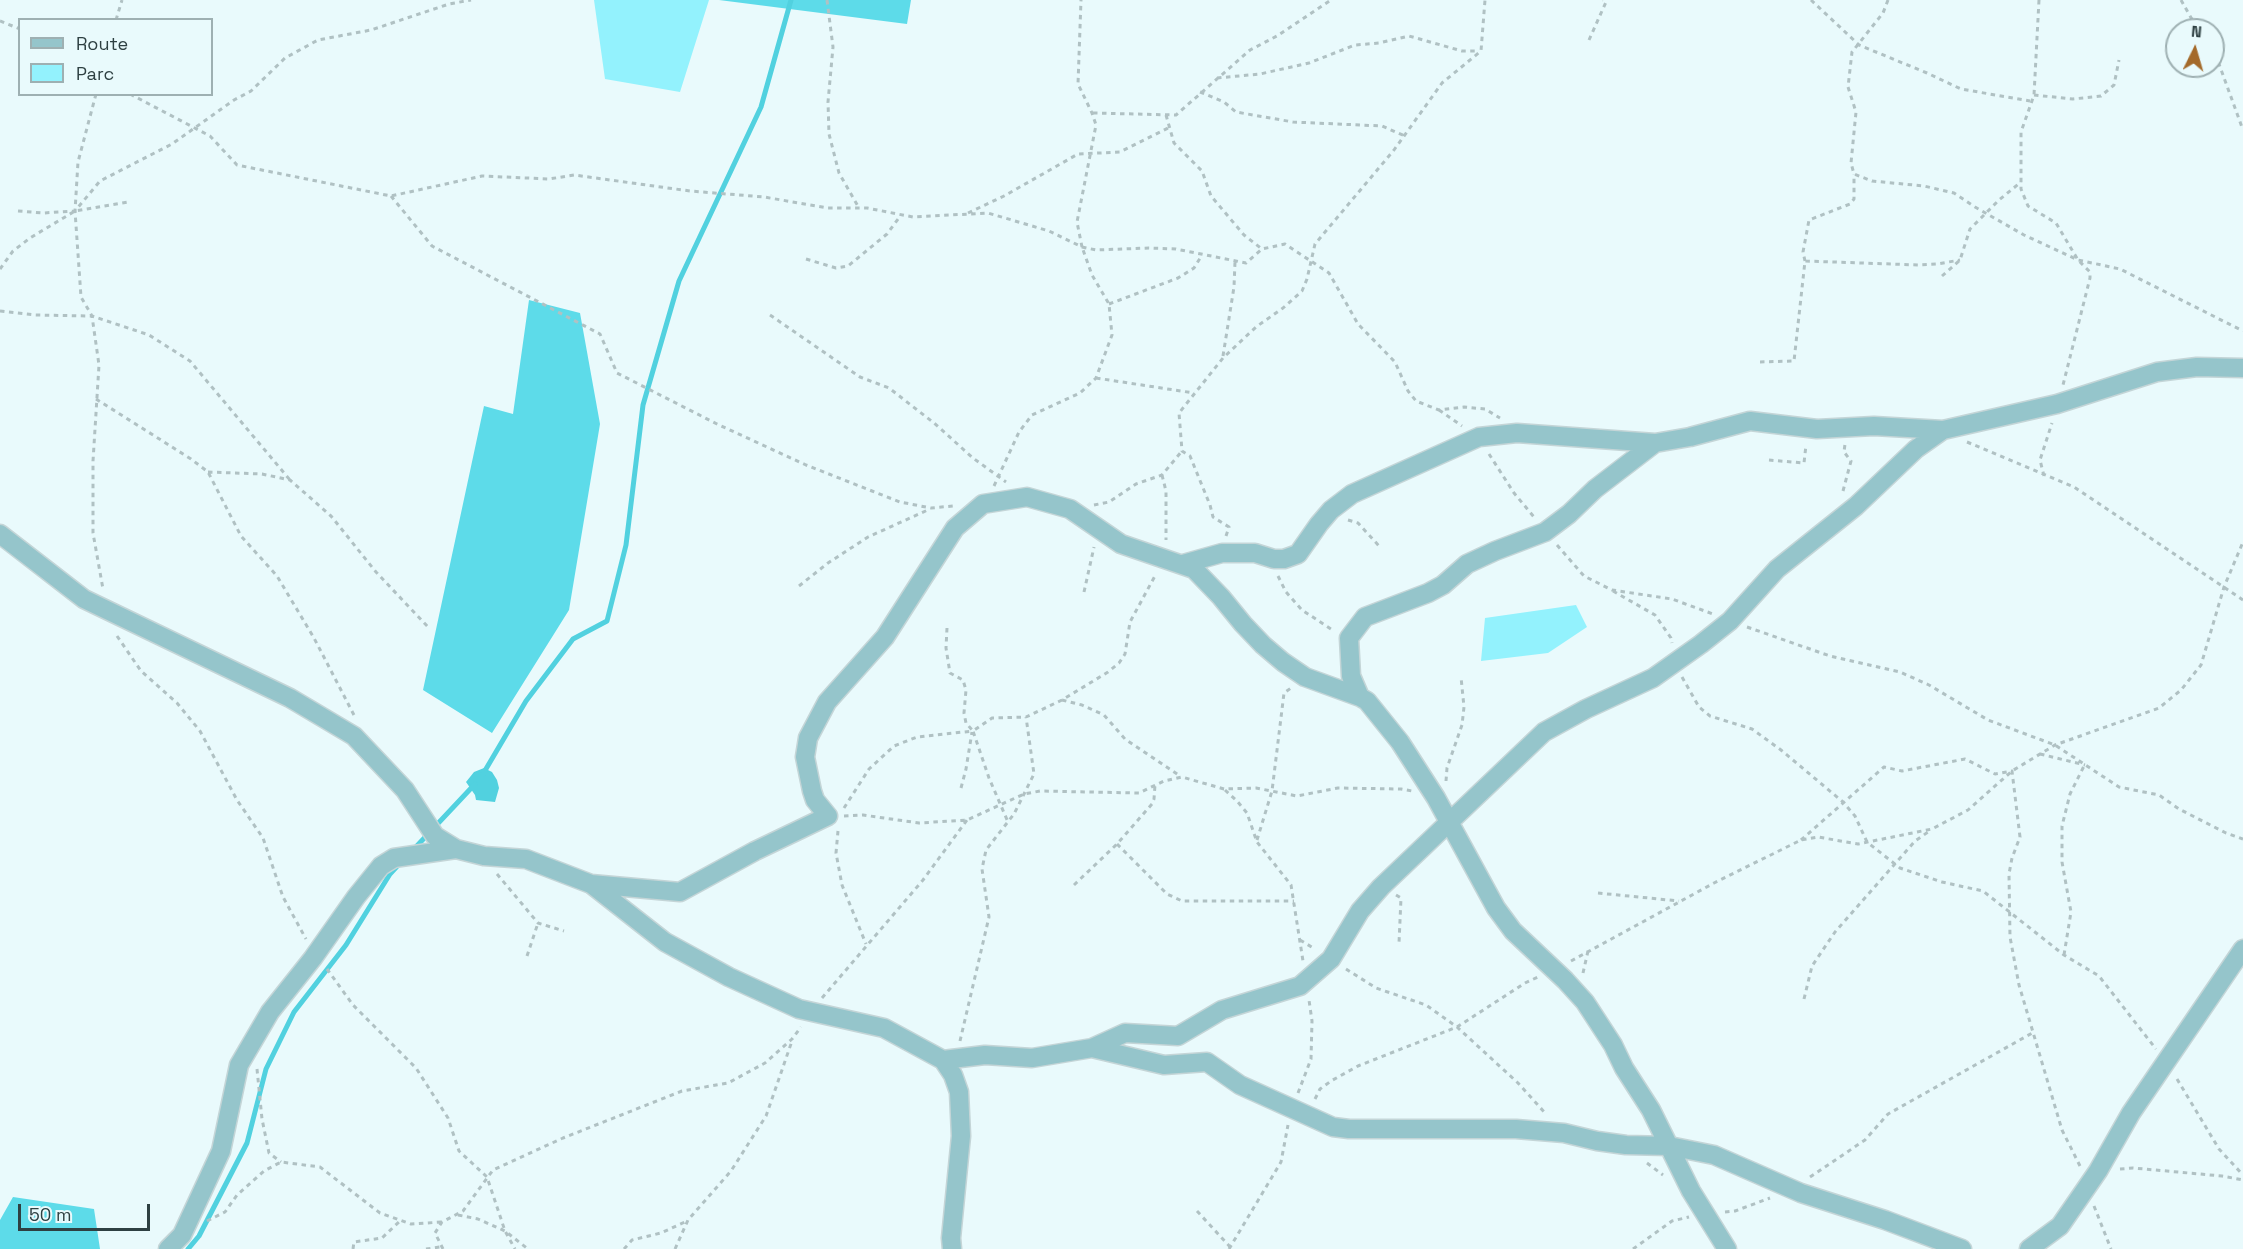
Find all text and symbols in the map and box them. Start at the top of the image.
legend [18,18,213,96]
north arrow [2165,18,2225,78]
text: N [2190,21,2203,42]
text: Route [76,32,128,55]
text: Parc [76,62,114,85]
scale bar [21,1192,153,1230]
text: 50 m [29,1203,71,1226]

